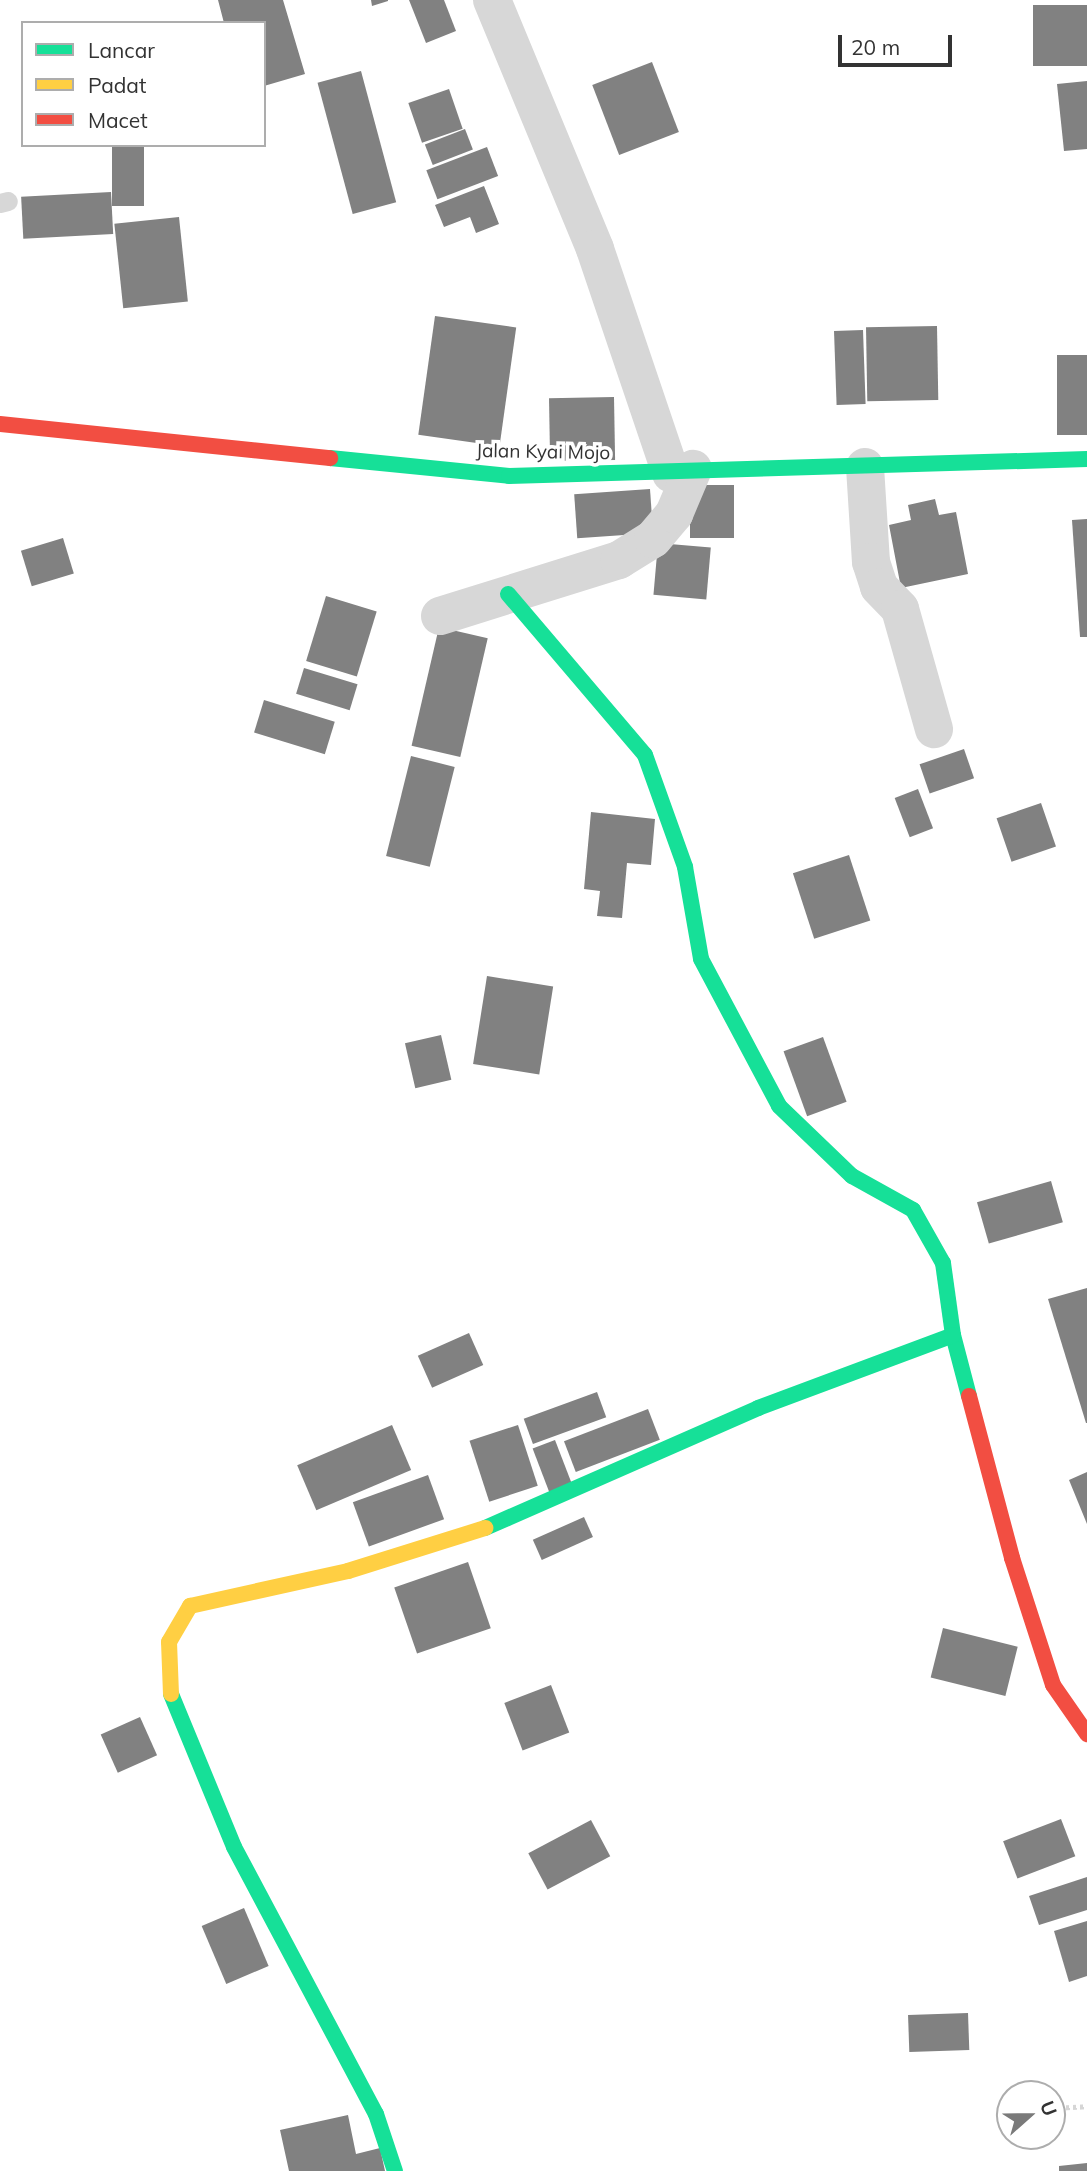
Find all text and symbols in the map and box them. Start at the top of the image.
legend [21,21,266,147]
scale bar [842,21,956,65]
text: 20 m [851,34,900,60]
text: Lancar [88,37,155,63]
text: Padat [88,72,146,98]
text: Macet [88,107,148,133]
street label: Jalan Kyai Mojo [476,439,610,465]
north arrow [996,2080,1066,2150]
text: U [1035,2097,1062,2119]

